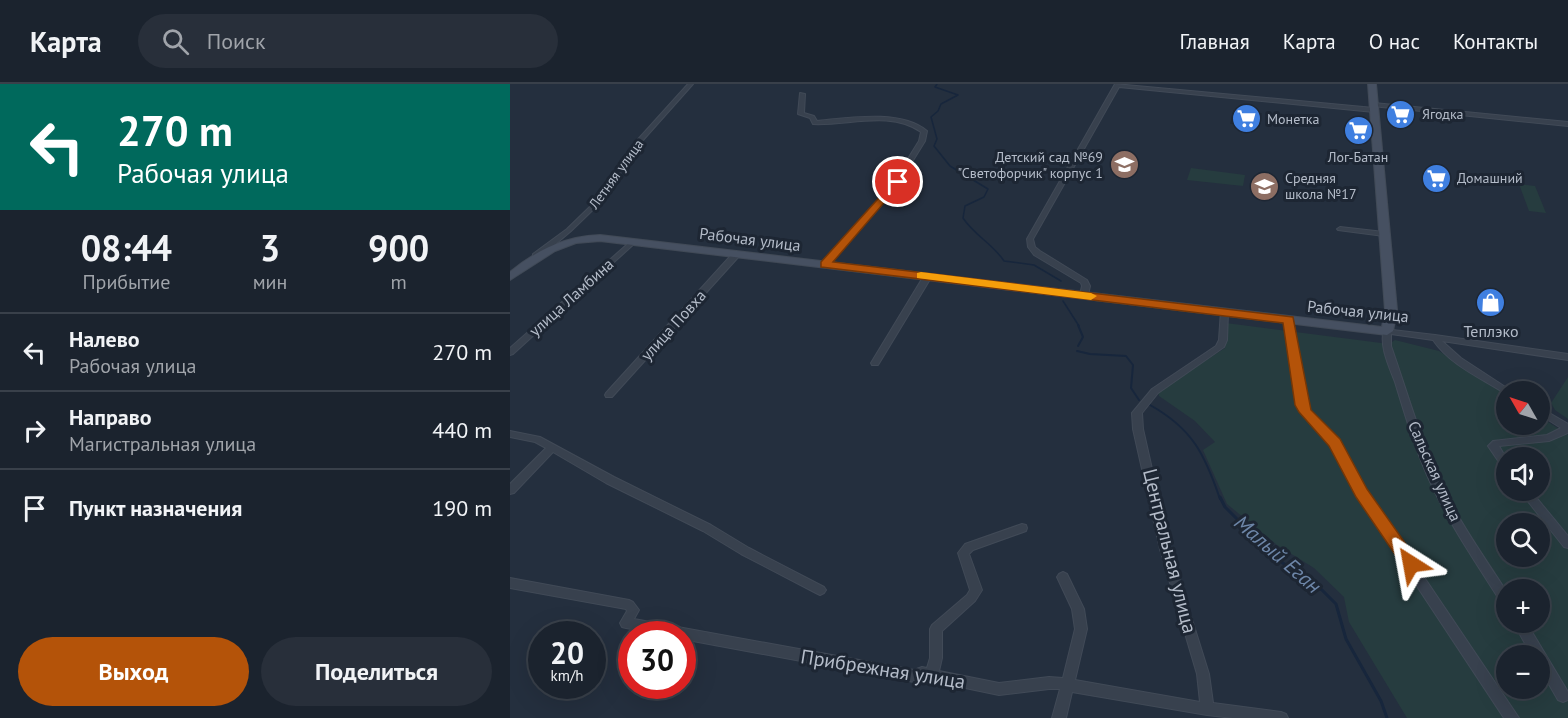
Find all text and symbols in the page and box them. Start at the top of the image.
search box [138,14,558,68]
text: Карта [30,23,102,60]
icon: search [159,25,192,58]
text: Поиск [207,27,266,55]
text: Главная [1179,28,1250,55]
text: Карта [1283,28,1336,55]
text: О нас [1369,28,1420,55]
text: Контакты [1453,28,1538,55]
supermarket icon: Ягодка [1385,98,1417,130]
text: 270 m [117,103,233,158]
supermarket icon: Монетка [1230,103,1262,135]
place label: Ягодка [1422,105,1464,123]
icon: left [18,108,96,186]
place label: Монетка [1267,110,1320,128]
supermarket icon: Лог-Батан [1342,114,1374,146]
street label: Летняя улица [584,136,647,213]
place label: Детский сад №69 "Светофорчик" корпус 1 [958,148,1103,182]
place label: Лог-Батан [1327,148,1388,166]
school or university icon: Детский сад №69 "Светофорчик" корпус 1 [1108,149,1140,181]
text: Рабочая улица [117,156,289,190]
pin [872,156,923,207]
supermarket icon: Домашний [1420,162,1452,194]
icon: arrive [881,165,914,198]
place label: Средняя школа №17 [1285,169,1357,203]
place label: Домашний [1457,169,1523,187]
school or university icon: Средняя школа №17 [1248,170,1280,202]
street label: Рабочая улица [698,223,802,255]
text: 08:44 [81,224,172,271]
text: 3 [260,224,280,271]
text: 900 [368,224,429,271]
street label: улица Ламбина [525,254,617,340]
text: Прибытие [82,269,170,295]
text: мин [253,269,287,295]
text: m [391,269,407,295]
street label: улица Повха [636,286,710,364]
shop icon: Теплэко [1475,287,1507,319]
street label: Рабочая улица [1306,296,1410,326]
place label: Теплэко [1463,321,1519,341]
text: Налево [69,325,140,353]
icon: left [18,336,51,369]
text: 270 m [432,338,492,366]
text: Рабочая улица [69,353,196,379]
north arrow [1496,381,1550,435]
map controls [1496,381,1550,699]
text: Направо [69,403,152,431]
icon: right [18,414,51,447]
text: 440 m [432,416,492,444]
street label: Сальская улица [1404,418,1466,524]
text: Магистральная улица [69,431,256,457]
button: sound [1496,447,1550,501]
street label: Центральная улица [1137,466,1203,636]
icon: arrive [18,492,51,525]
text: Пункт назначения [69,494,242,522]
text: 190 m [432,494,492,522]
water label: Малый Еган [1229,509,1327,599]
button: search [1496,513,1550,567]
position arrow [1379,532,1443,596]
button: + [1496,579,1550,633]
speed limit sign: 30 [618,621,696,699]
text: 20 [550,633,584,672]
button: Выход [18,637,249,706]
button: Поделиться [261,637,492,706]
street label: Прибрежная улица [799,643,967,695]
button: − [1496,645,1550,699]
text: km/h [551,666,583,685]

